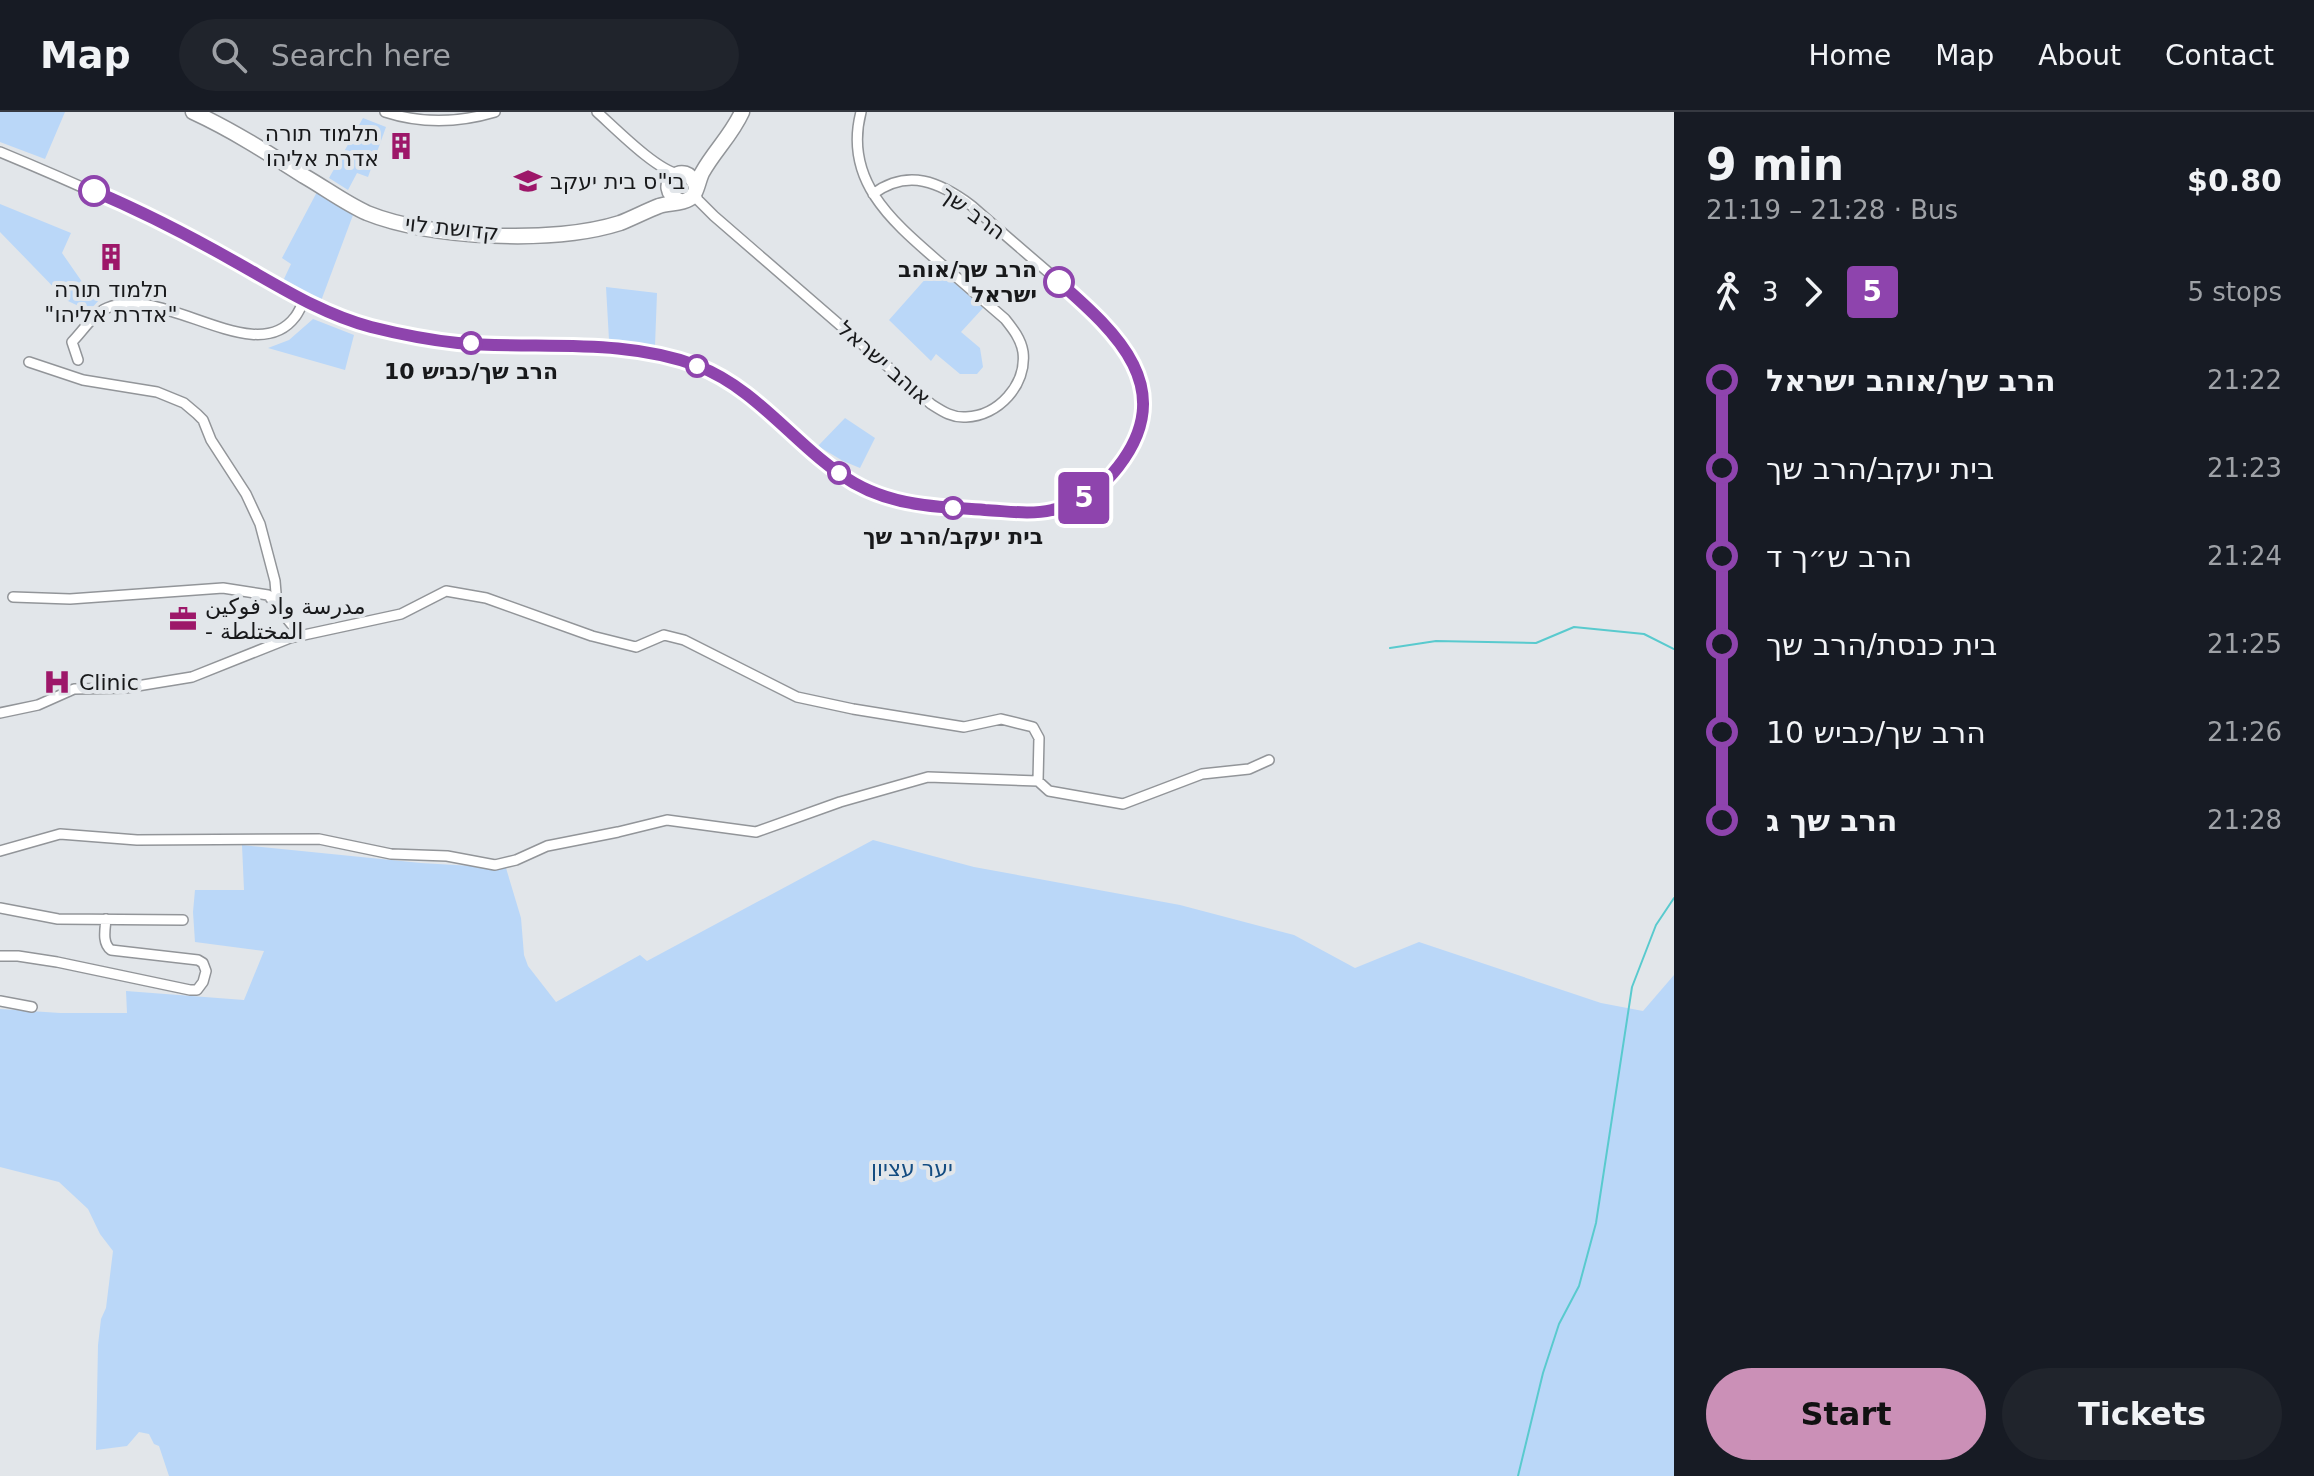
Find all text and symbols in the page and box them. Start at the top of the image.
search box [179,19,739,91]
text: Map [40,33,131,77]
icon: search [207,33,251,77]
text: Search here [271,38,451,73]
text: Home [1808,39,1891,72]
text: Map [1935,39,1994,72]
text: About [2038,39,2121,72]
text: Contact [2165,39,2274,72]
place label: תלמוד תורה אדרת אליהו [265,121,379,171]
building icon: תלמוד תורה אדרת אליהו [386,131,416,161]
text: 9 min [1706,139,1844,190]
text: $0.80 [2187,163,2282,198]
school or university icon: בי"ס בית יעקב [513,166,543,196]
place label: בי"ס בית יעקב [550,169,685,194]
unlabelled marker [79,176,109,206]
street label: הרב שך [936,181,1010,245]
text: 21:19 – 21:28 · Bus [1706,195,1958,225]
street label: קדושת לוי [404,211,500,245]
building icon: תלמוד תורה "אדרת אליהו" [96,242,126,272]
place label: הרב שך/אוהב ישראל [898,257,1037,307]
marker: הרב שך/אוהב ישראל [1044,267,1074,297]
icon: walk [1706,270,1750,314]
icon: forward [1791,270,1835,314]
text: 5 [1863,275,1882,308]
place label: תלמוד תורה "אדרת אליהו" [44,277,178,327]
text: 3 [1762,277,1779,307]
text: 5 stops [2187,277,2282,307]
street label: אוהב ישראל [832,316,936,410]
marker: הרב שך/כביש 10 [460,332,482,354]
unlabelled marker [686,355,708,377]
place label: הרב שך/כביש 10 [384,359,558,384]
text: הרב שך/אוהב ישראל [1766,363,2056,398]
text: 21:22 [2207,365,2282,395]
text: בית יעקב/הרב שך [1766,451,1994,486]
text: 21:23 [2207,453,2282,483]
unlabelled marker [828,462,850,484]
line badge: 5 [1058,472,1110,524]
text: 5 [1074,481,1094,514]
marker: בית יעקב/הרב שך [942,497,964,519]
place label: בית יעקב/הרב שך [863,524,1043,549]
text: הרב ש״ך ד [1766,539,1912,574]
text: 21:24 [2207,541,2282,571]
place label: مدرسة واد فوكين - المختلطة [205,594,365,644]
office icon: مدرسة واد فوكين - المختلطة [168,604,198,634]
text: בית כנסת/הרב שך [1766,627,1997,662]
text: 21:25 [2207,629,2282,659]
hospital icon: Clinic [42,667,72,697]
place label: Clinic [79,670,139,695]
text: הרב שך/כביש 10 [1766,715,1986,750]
text: 21:26 [2207,717,2282,747]
text: הרב שך ג [1766,803,1897,838]
text: 21:28 [2207,805,2282,835]
park label: יער עציון [871,1156,953,1181]
button: Start [1706,1368,1986,1460]
button: Tickets [2002,1368,2282,1460]

